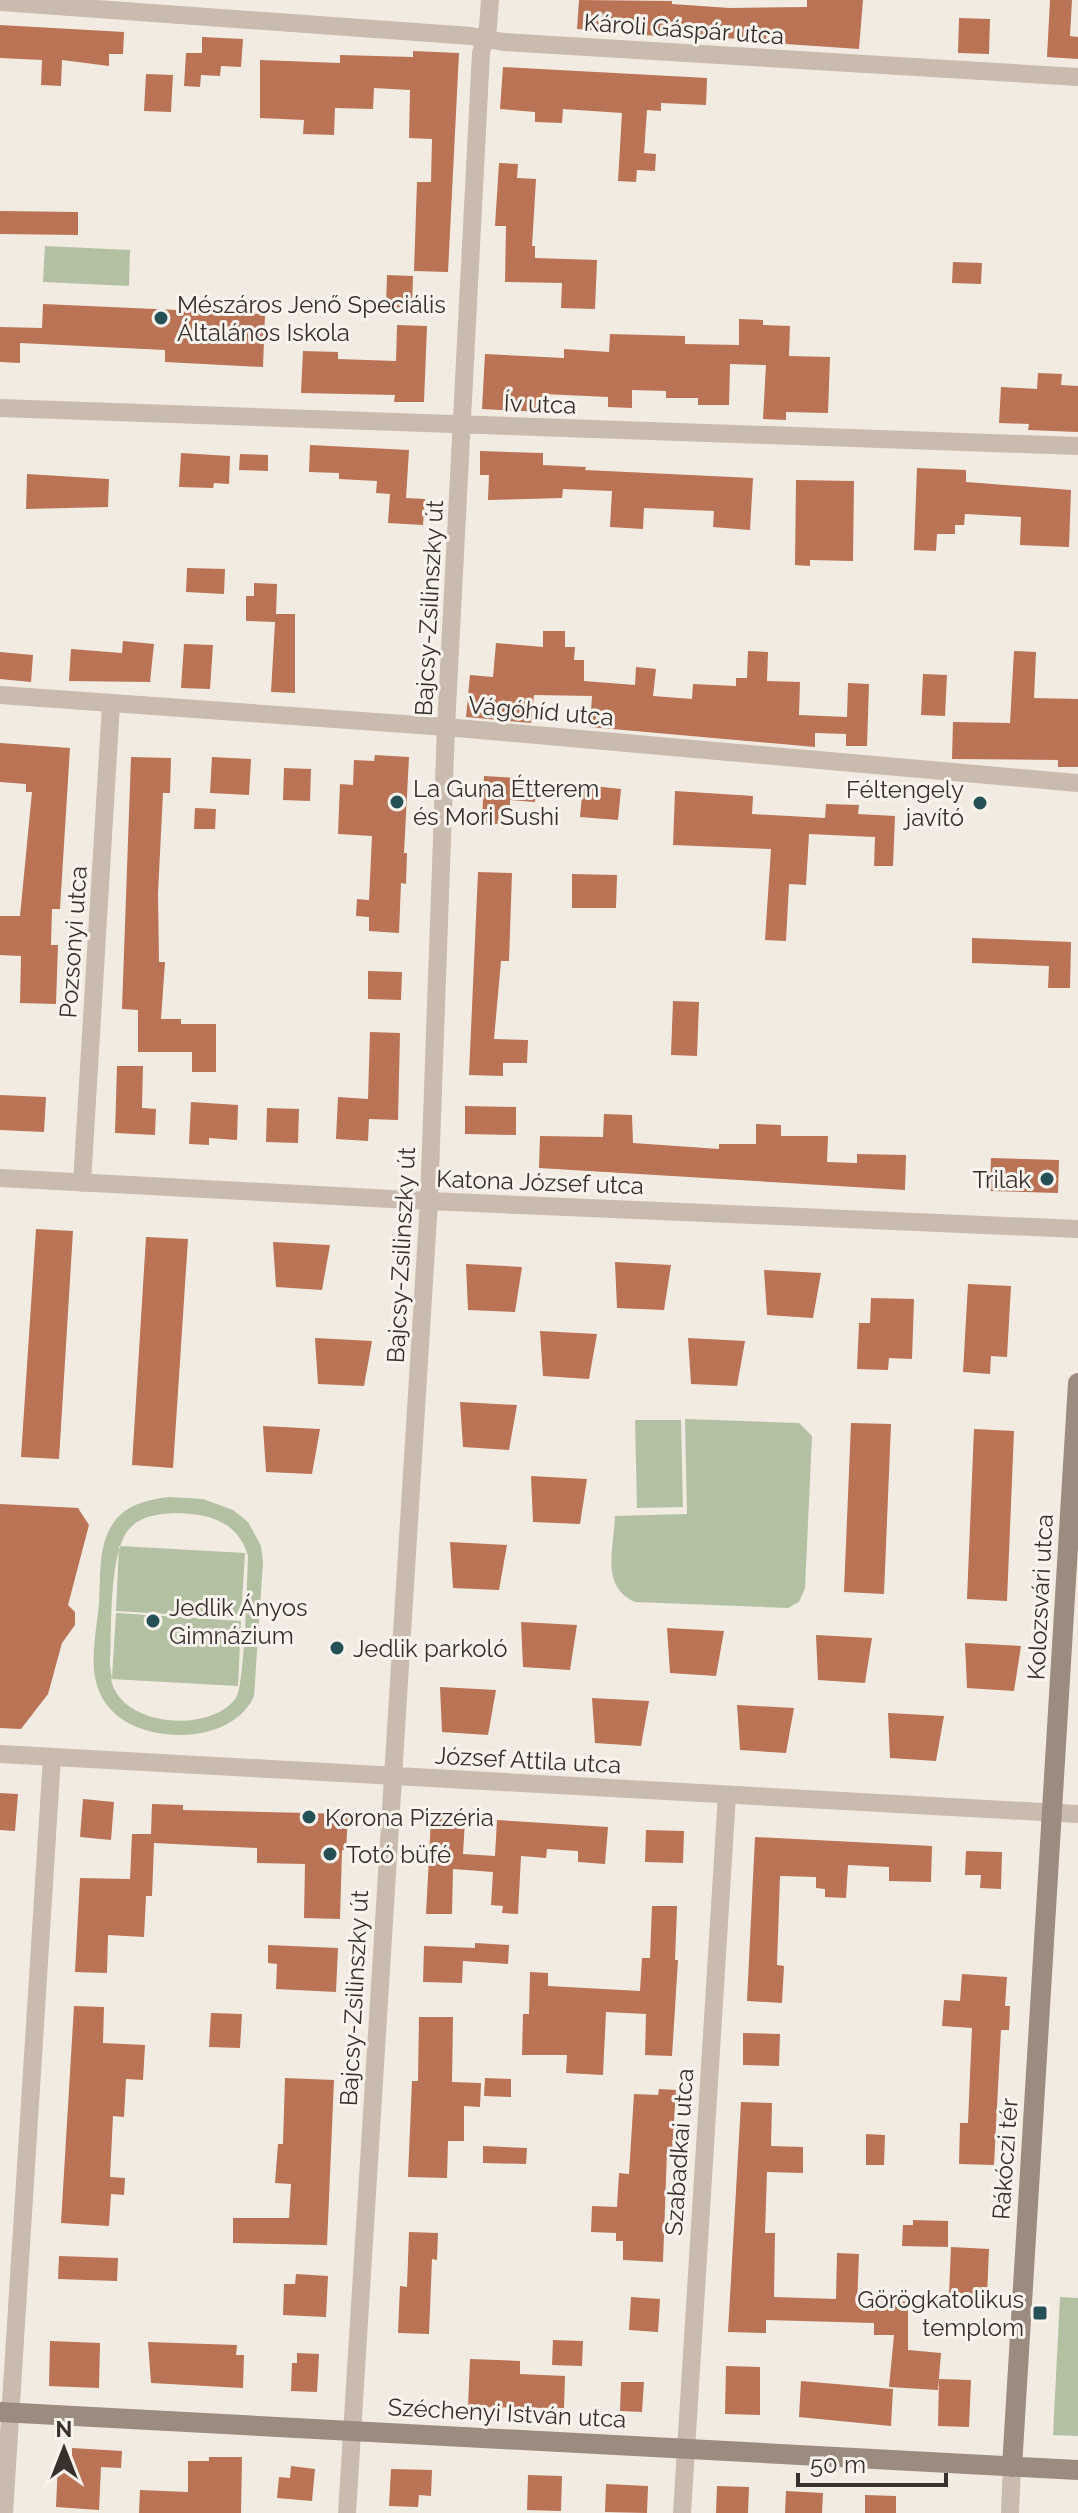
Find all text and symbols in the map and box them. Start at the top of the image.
street label: Károli Gáspár utca [583,8,785,50]
place label: Mészáros Jenő Speciális Általános Iskola [177,290,446,347]
marker: Mészáros Jenő Speciális Általános Iskola [152,309,170,327]
street label: Ív utca [503,388,577,420]
street label: Bajcsy-Zsilinszky út [409,499,449,717]
street label: Vágóhíd utca [467,690,615,732]
place label: La Guna Étterem és Mori Sushi [413,774,599,831]
place label: Féltengely javító [846,775,964,832]
marker: La Guna Étterem és Mori Sushi [388,793,406,811]
marker: Féltengely javító [971,794,989,812]
street label: Pozsonyi utca [53,865,93,1019]
street label: Bajcsy-Zsilinszky út [381,1146,421,1364]
street label: Katona József utca [436,1164,644,1200]
place label: Trilak [973,1165,1031,1194]
marker: Trilak [1038,1170,1056,1188]
street label: Kolozsvári utca [1021,1513,1059,1681]
place label: Jedlik Ányos Gimnázium [169,1593,308,1650]
marker: Jedlik Ányos Gimnázium [144,1612,162,1630]
place label: Jedlik parkoló [353,1634,507,1663]
marker: Jedlik parkoló [328,1639,346,1657]
street label: József Attila utca [434,1741,622,1779]
place label: Korona Pizzéria [325,1803,494,1832]
marker: Korona Pizzéria [300,1808,318,1826]
place label: Totó büfé [346,1840,451,1869]
marker: Totó büfé [321,1845,339,1863]
street label: Bajcsy-Zsilinszky út [334,1889,374,2107]
street label: Szabadkai utca [659,2067,699,2237]
street label: Rákóczi tér [986,2097,1024,2221]
place label: Görögkatolikus templom [857,2285,1024,2342]
marker: Görögkatolikus templom [1031,2304,1049,2322]
street label: Széchenyi István utca [387,2392,627,2434]
north arrow [24,2409,104,2489]
text: N [56,2416,72,2442]
scale bar [798,2437,946,2487]
text: 50 m [810,2450,866,2479]

